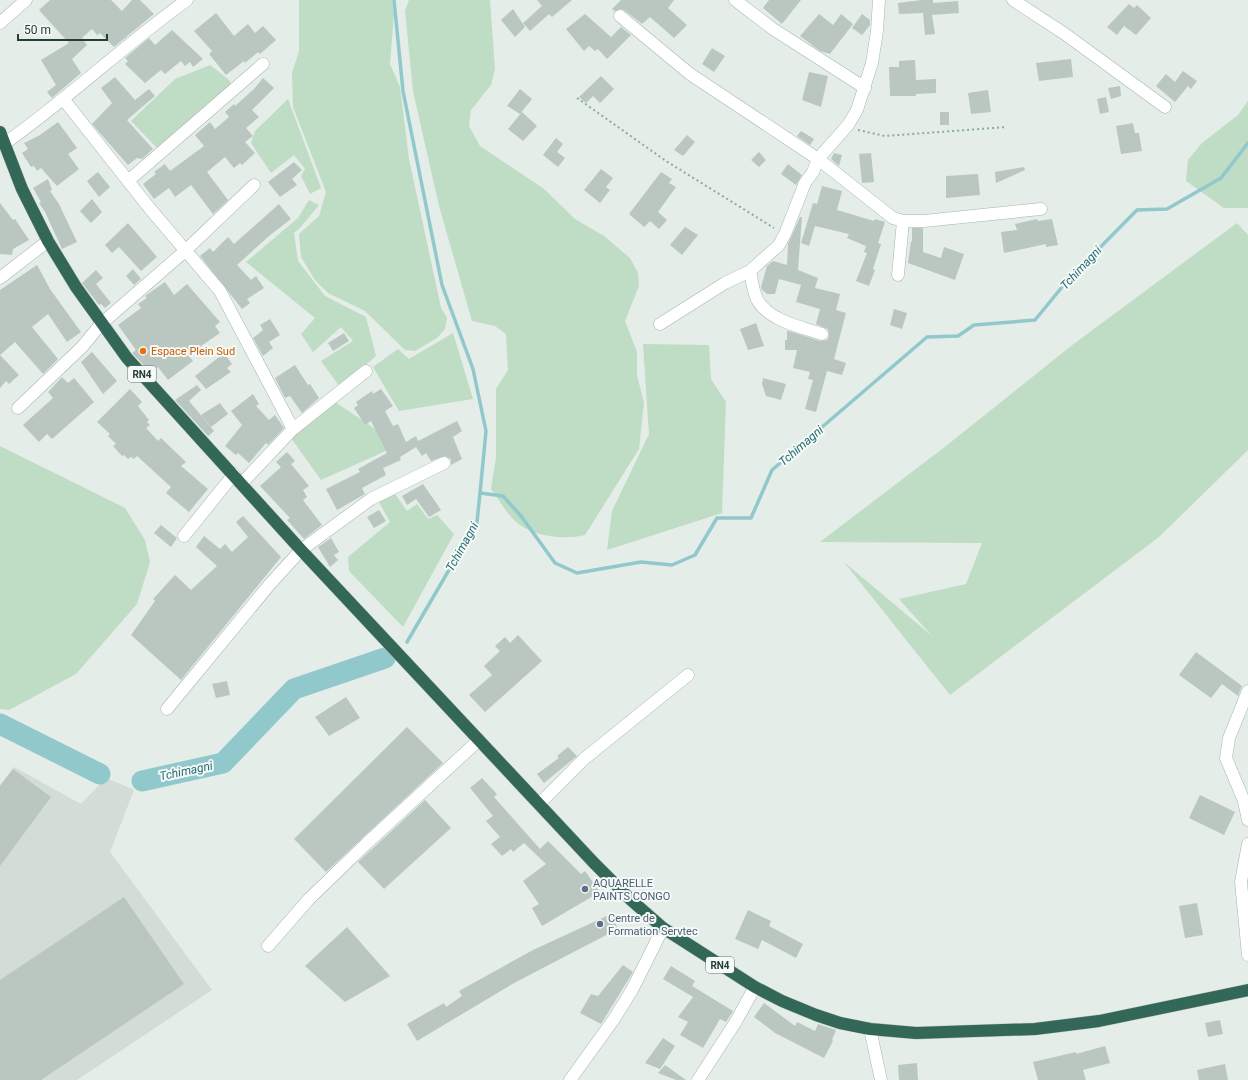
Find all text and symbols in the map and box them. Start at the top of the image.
scale bar [18,16,107,42]
text: 50 m [24,23,51,37]
water label: Tchimagni [1057,243,1105,293]
place label: Espace Plein Sud [151,345,235,358]
marker: Espace Plein Sud [138,346,148,356]
road number: RN4 [128,366,156,382]
water label: Tchimagni [776,423,826,469]
water label: Tchimagni [443,520,481,574]
water label: Tchimagni [158,759,214,783]
place label: AQUARELLE PAINTS CONGO [593,877,670,903]
marker: AQUARELLE PAINTS CONGO [580,884,590,894]
place label: Centre de Formation Servtec [608,912,698,938]
marker: Centre de Formation Servtec [595,919,605,929]
road number: RN4 [706,957,734,973]

